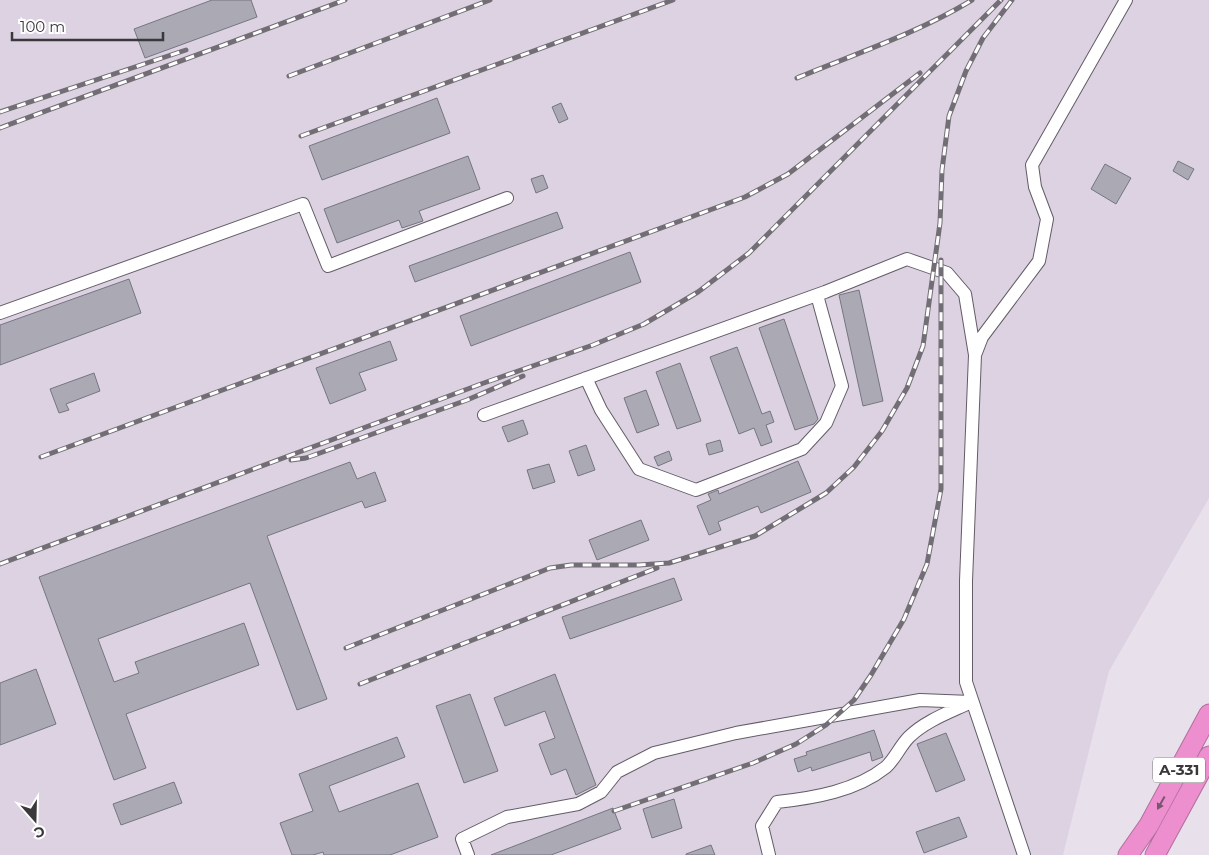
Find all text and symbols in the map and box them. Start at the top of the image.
scale bar [12,10,164,42]
text: 100 m [20,17,65,36]
road number: А-331 [1153,758,1205,782]
north arrow [10,795,60,845]
one-way arrow [1156,796,1165,810]
text: С [32,822,47,842]

